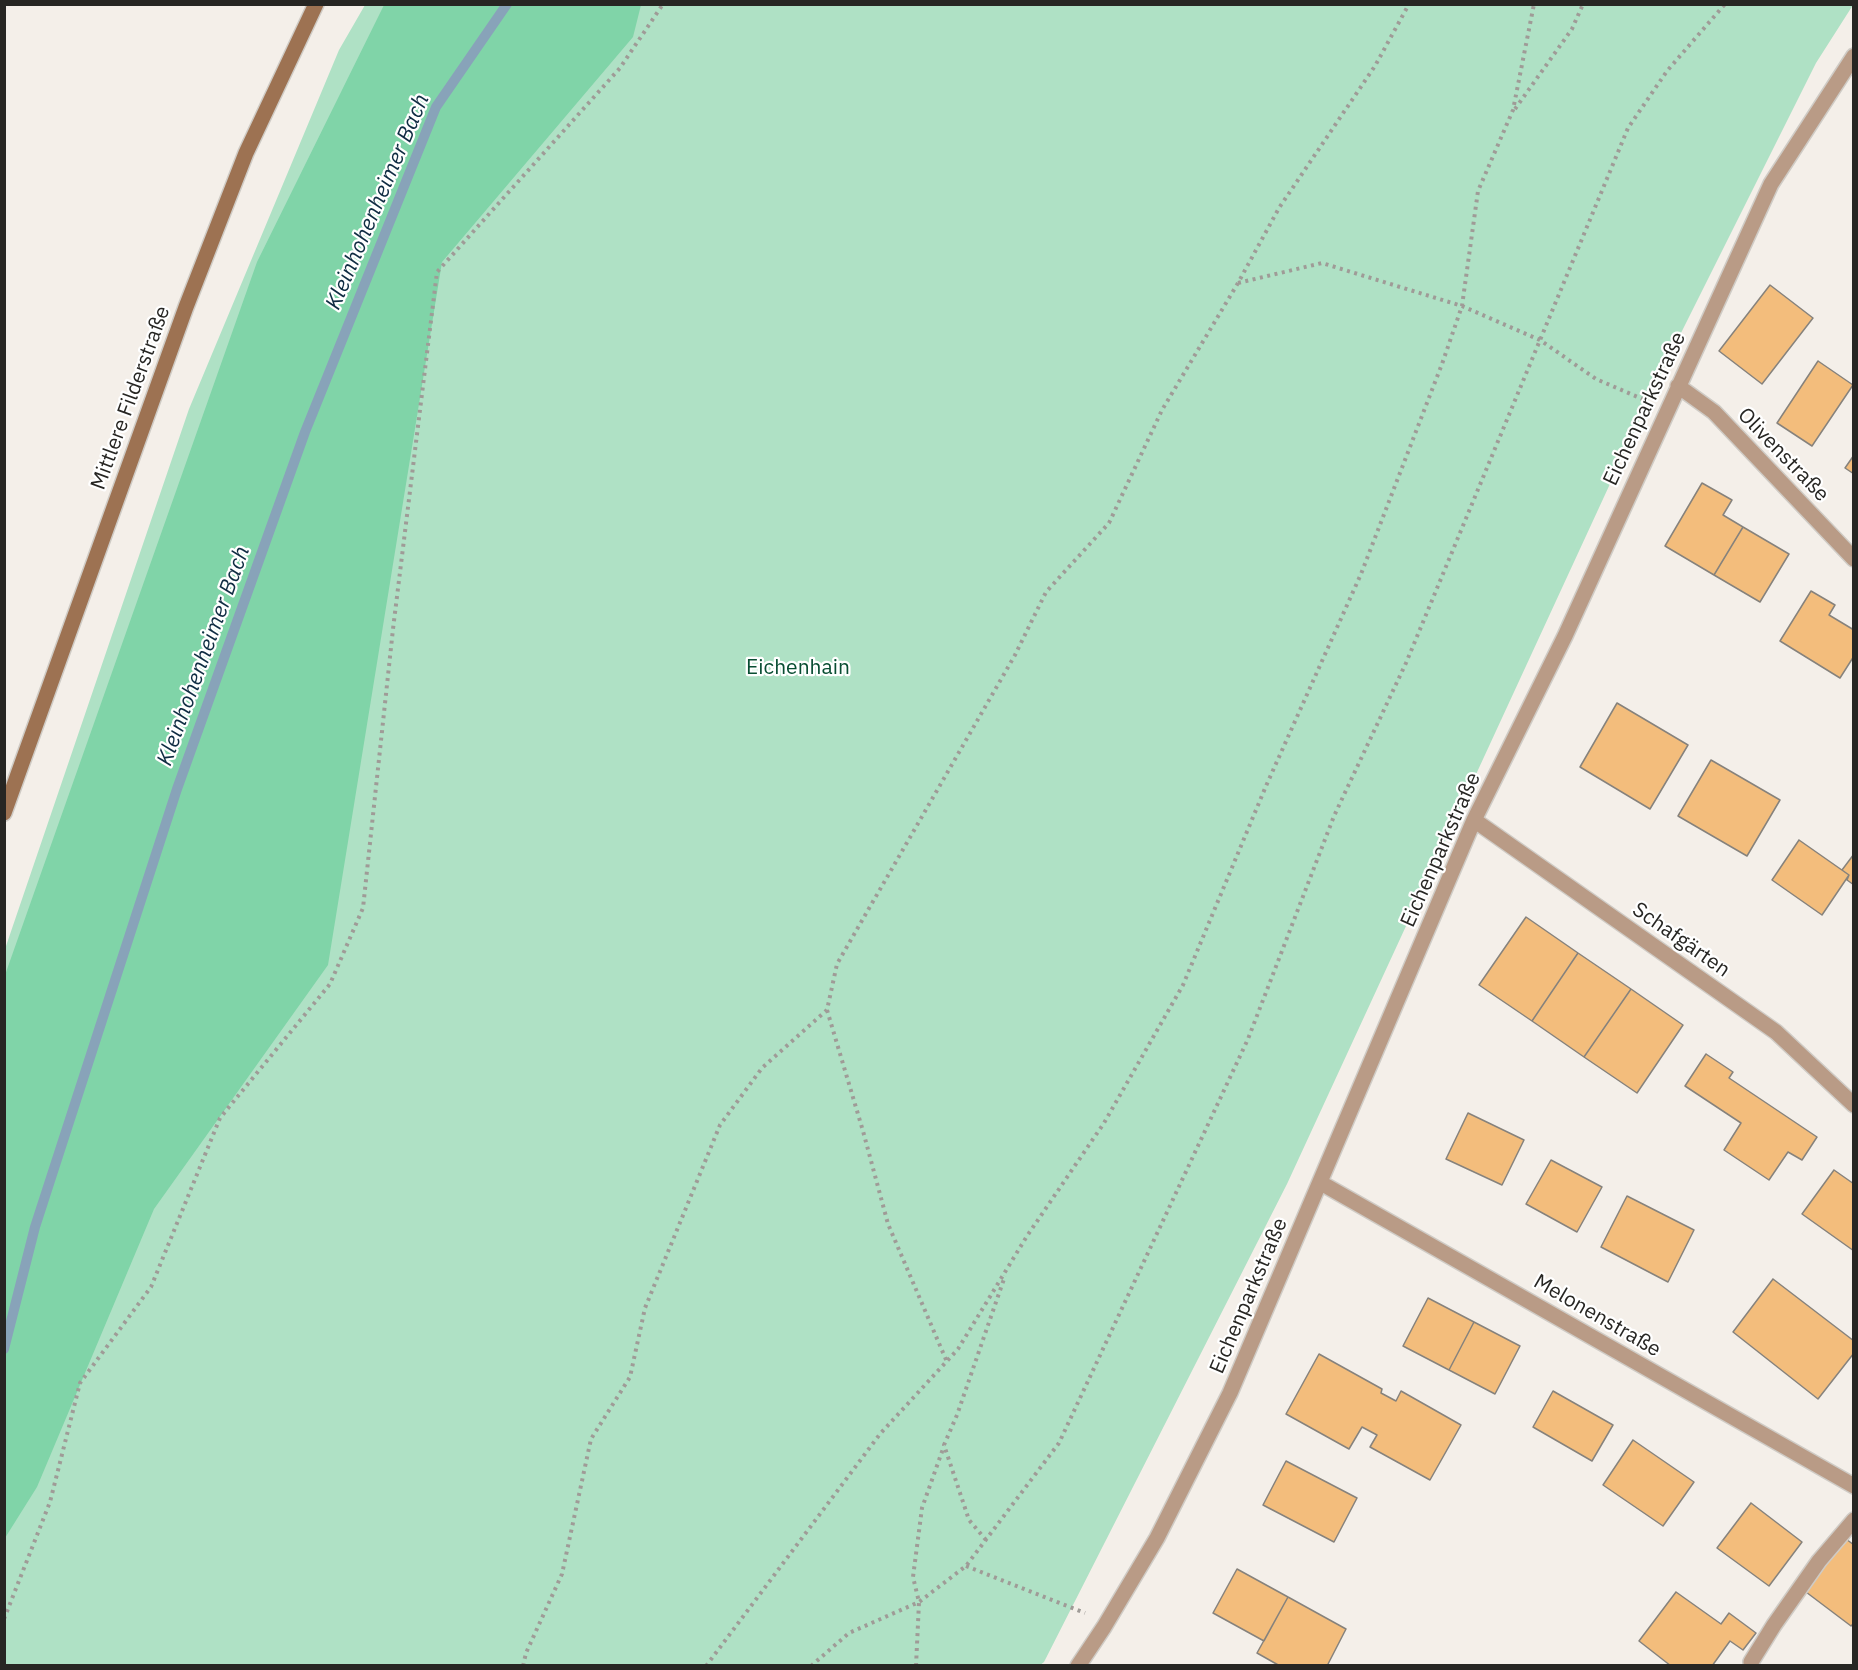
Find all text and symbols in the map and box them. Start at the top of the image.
water label: Kleinhohenheimer Bach [321,90,435,314]
street label: Mittlere Filderstraße [86,303,176,493]
street label: Eichenparkstraße [1598,328,1692,490]
street label: Olivenstraße [1732,403,1834,507]
water label: Kleinhohenheimer Bach [152,543,256,769]
park label: Eichenhain [746,655,850,681]
street label: Eichenparkstraße [1396,769,1486,931]
street label: Schafgärten [1627,897,1735,983]
street label: Eichenparkstraße [1205,1214,1293,1378]
street label: Melonenstraße [1529,1269,1665,1363]

